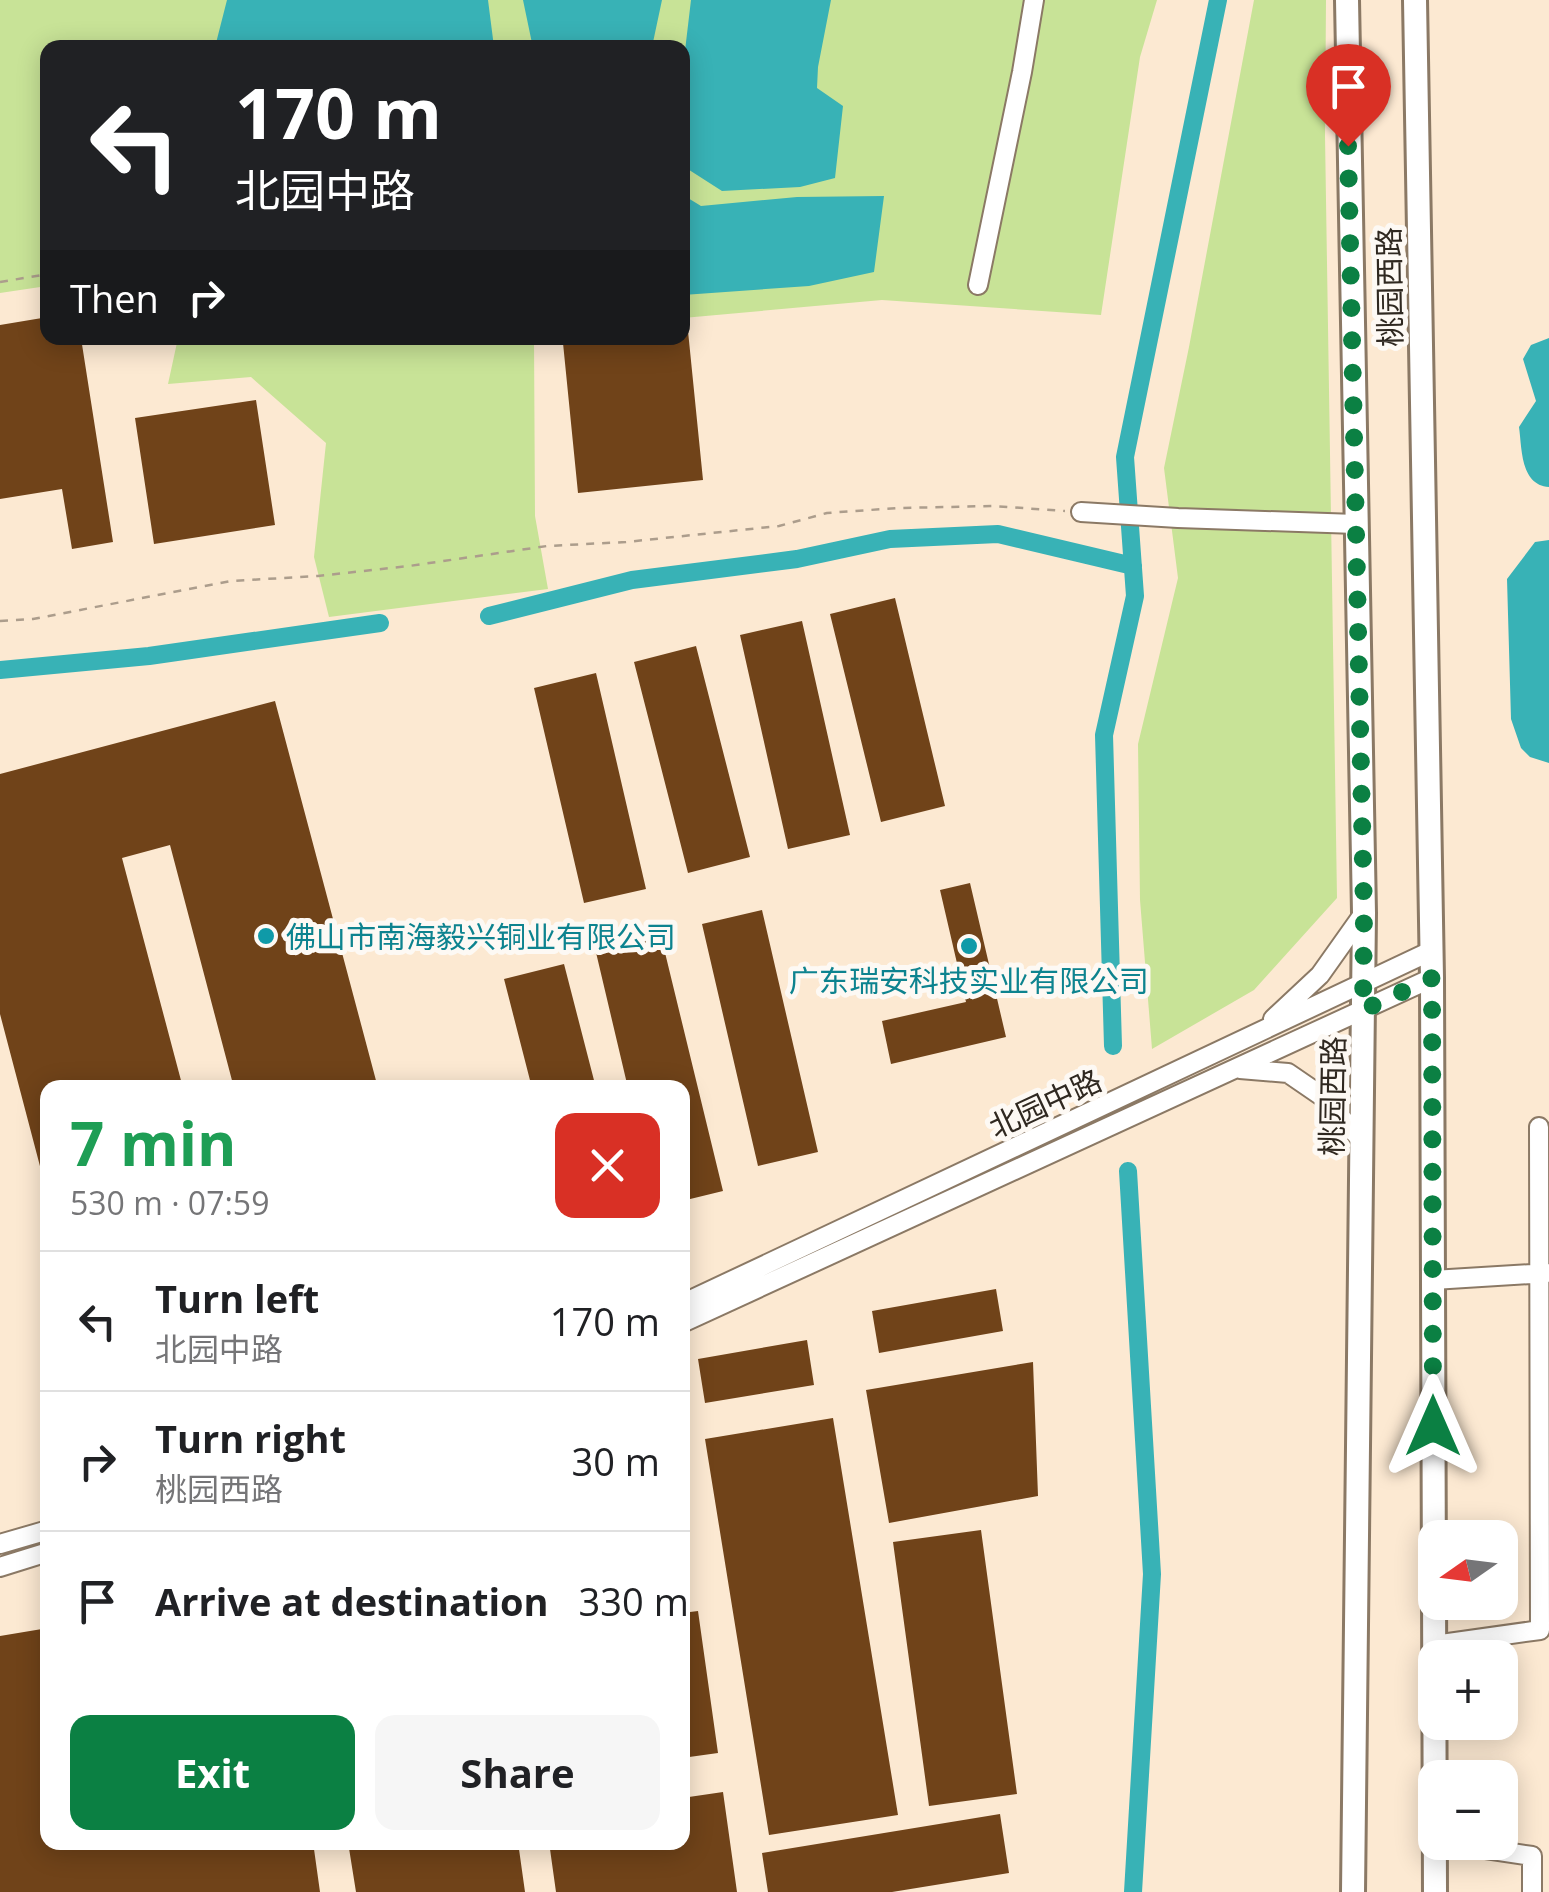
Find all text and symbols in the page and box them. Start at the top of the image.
pin [1306,44,1391,147]
icon: arrive [1321,59,1376,114]
text: 170 m [235,64,442,160]
icon: left [70,80,200,210]
text: 北园中路 [235,159,415,220]
street label: 桃园西路 [1367,227,1411,347]
icon: right [179,270,234,325]
text: Then [70,272,159,324]
place label: 佛山市南海毅兴铜业有限公司 [286,916,676,957]
marker: 佛山市南海毅兴铜业有限公司 [255,925,277,947]
marker: 广东瑞安科技实业有限公司 [958,935,980,957]
place label: 广东瑞安科技实业有限公司 [789,960,1149,1001]
street label: 桃园西路 [1310,1036,1354,1156]
street label: 北园中路 [982,1059,1108,1147]
text: 7 min [70,1102,237,1184]
button: close [555,1113,660,1218]
text: 530 m · 07:59 [70,1181,269,1224]
text: Turn left [155,1272,319,1324]
icon: left [70,1294,125,1349]
text: 170 m [550,1295,660,1347]
text: 北园中路 [155,1327,283,1370]
position arrow [1381,1374,1485,1478]
text: Turn right [155,1412,346,1464]
icon: right [70,1434,125,1489]
text: 30 m [571,1435,660,1487]
text: 桃园西路 [155,1467,283,1510]
north arrow [1418,1520,1518,1620]
map controls [1418,1520,1518,1860]
icon: arrive [70,1574,125,1629]
text: Arrive at destination [155,1575,549,1627]
text: 330 m [579,1575,689,1627]
button: + [1418,1640,1518,1740]
button: Exit [70,1715,355,1830]
button: Share [375,1715,660,1830]
button: − [1418,1760,1518,1860]

